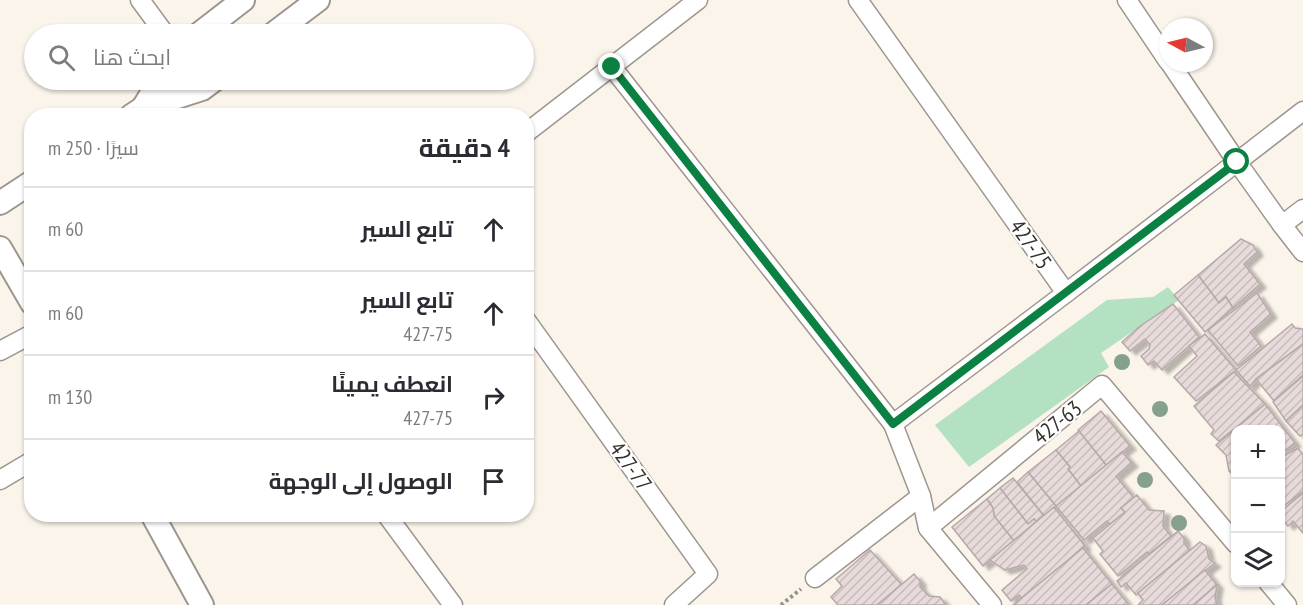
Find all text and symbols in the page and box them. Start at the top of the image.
north arrow [1159,18,1213,72]
search box [24,24,534,90]
icon: search [45,41,78,74]
text: ابحث هنا [93,43,171,71]
route end [598,53,624,79]
text: 4 دقيقة [419,131,510,164]
text: سيرًا · 250 m [48,135,139,161]
route start [1223,148,1249,174]
icon: ahead [477,213,510,246]
street label: 427-75 [1004,214,1058,274]
text: تابع السير [361,215,453,243]
text: 60 m [48,216,83,242]
text: تابع السير [361,286,453,314]
icon: ahead [477,297,510,330]
text: 60 m [48,300,83,326]
text: 427-75 [403,321,453,347]
text: انعطف يمينًا [331,370,453,398]
icon: right [477,381,510,414]
text: 130 m [48,384,92,410]
street label: 427-63 [1027,394,1087,450]
text: 427-75 [403,405,453,431]
map controls [1231,425,1285,587]
button: + [1231,425,1285,479]
street label: 427-77 [604,436,658,496]
icon: arrive [477,465,510,498]
text: الوصول إلى الوجهة [269,467,453,495]
button: − [1231,479,1285,533]
button: layers [1231,533,1285,587]

